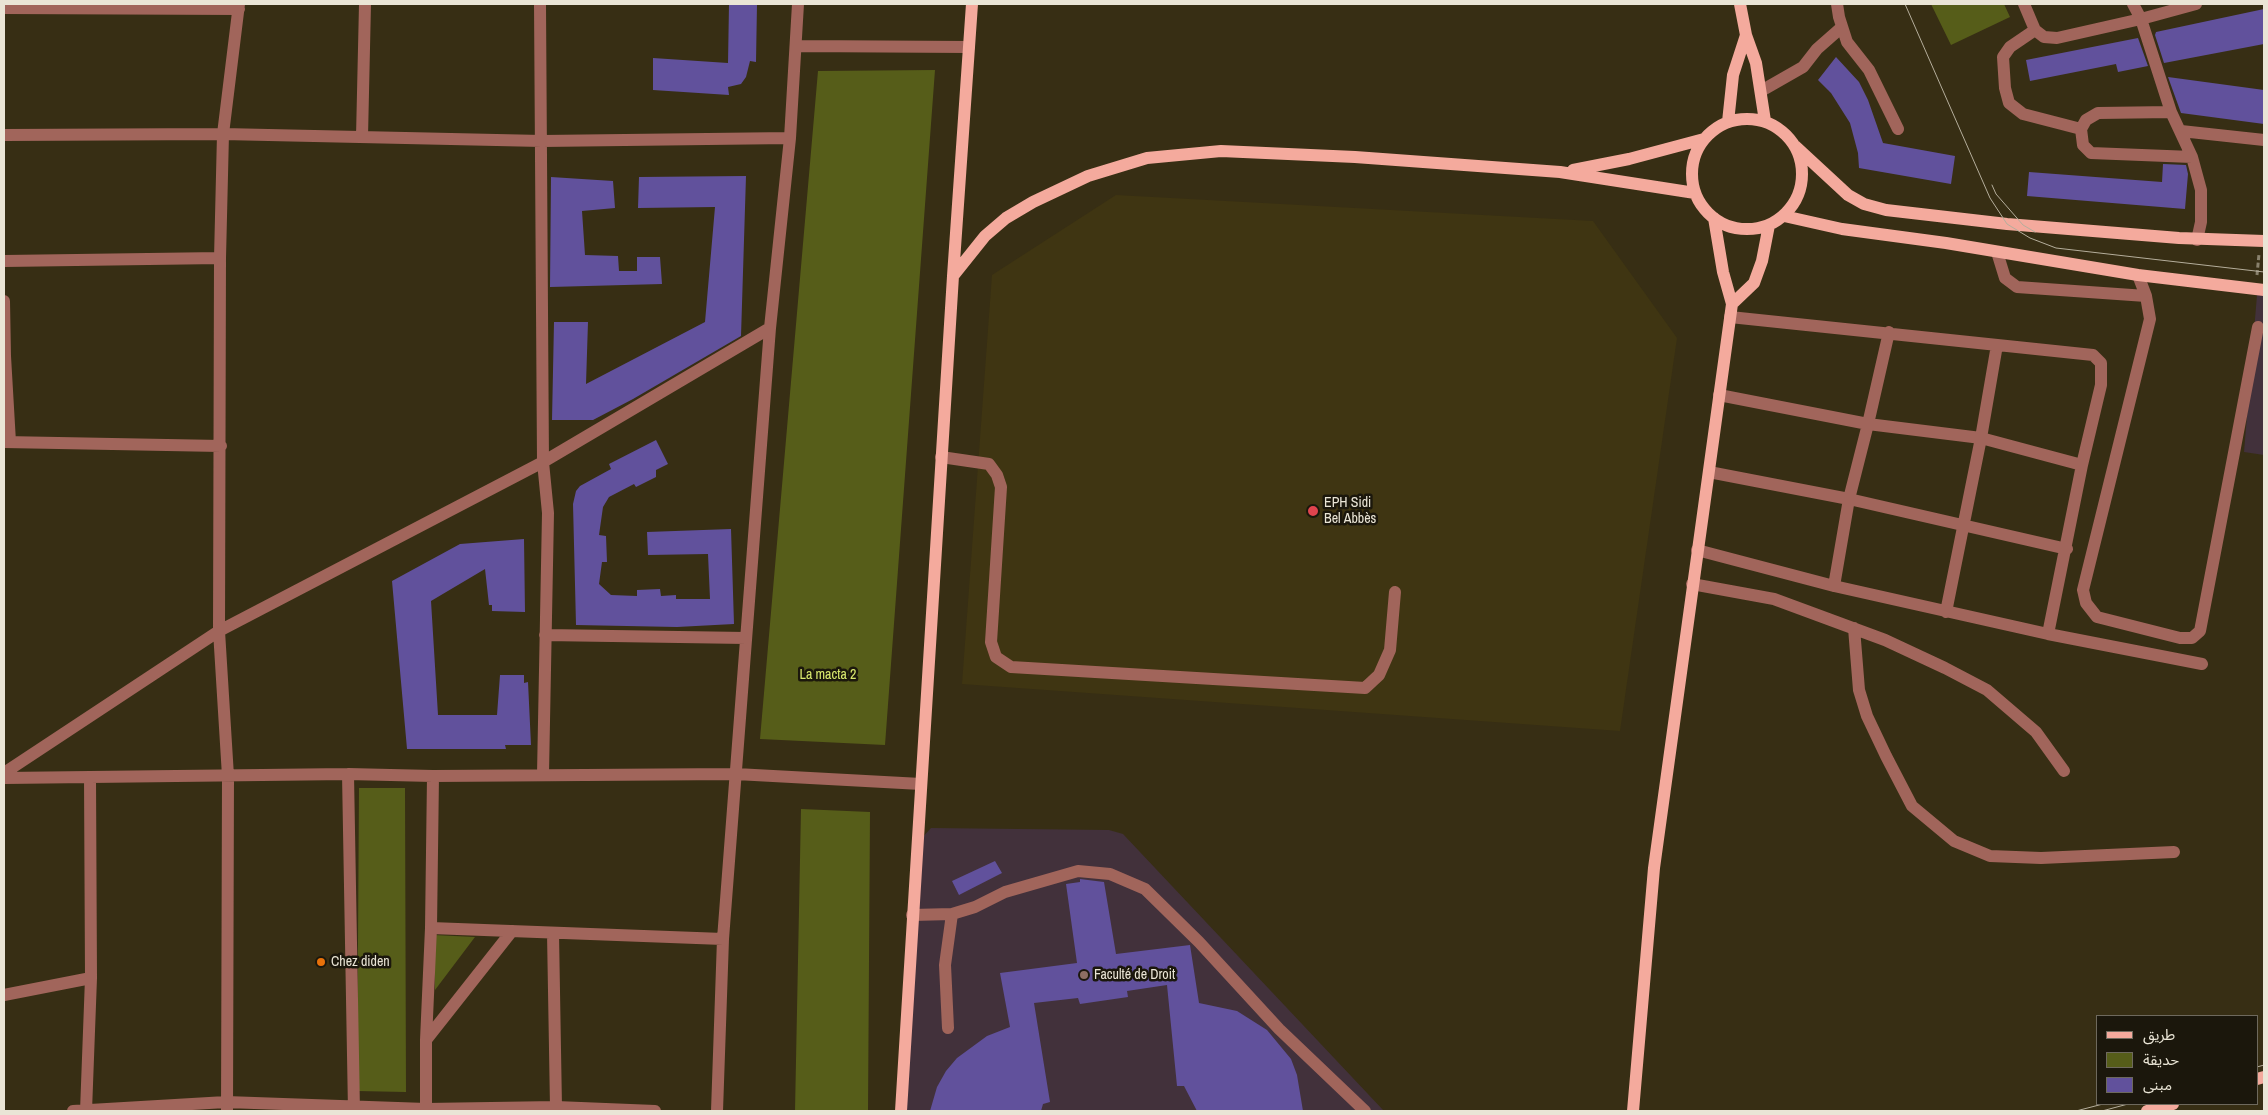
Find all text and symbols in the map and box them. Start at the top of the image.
place label: EPH Sidi Bel Abbès [1324,495,1376,528]
marker: EPH Sidi Bel Abbès [1306,504,1320,518]
park label: La macta 2 [800,667,856,683]
place label: Chez diden [331,954,390,970]
marker: Chez diden [315,956,327,968]
place label: Faculté de Droit [1094,967,1175,983]
marker: Faculté de Droit [1078,969,1090,981]
legend [2096,1015,2258,1105]
text: طريق [2143,1024,2175,1045]
text: حديقة [2143,1049,2179,1070]
text: مبنى [2143,1074,2172,1095]

